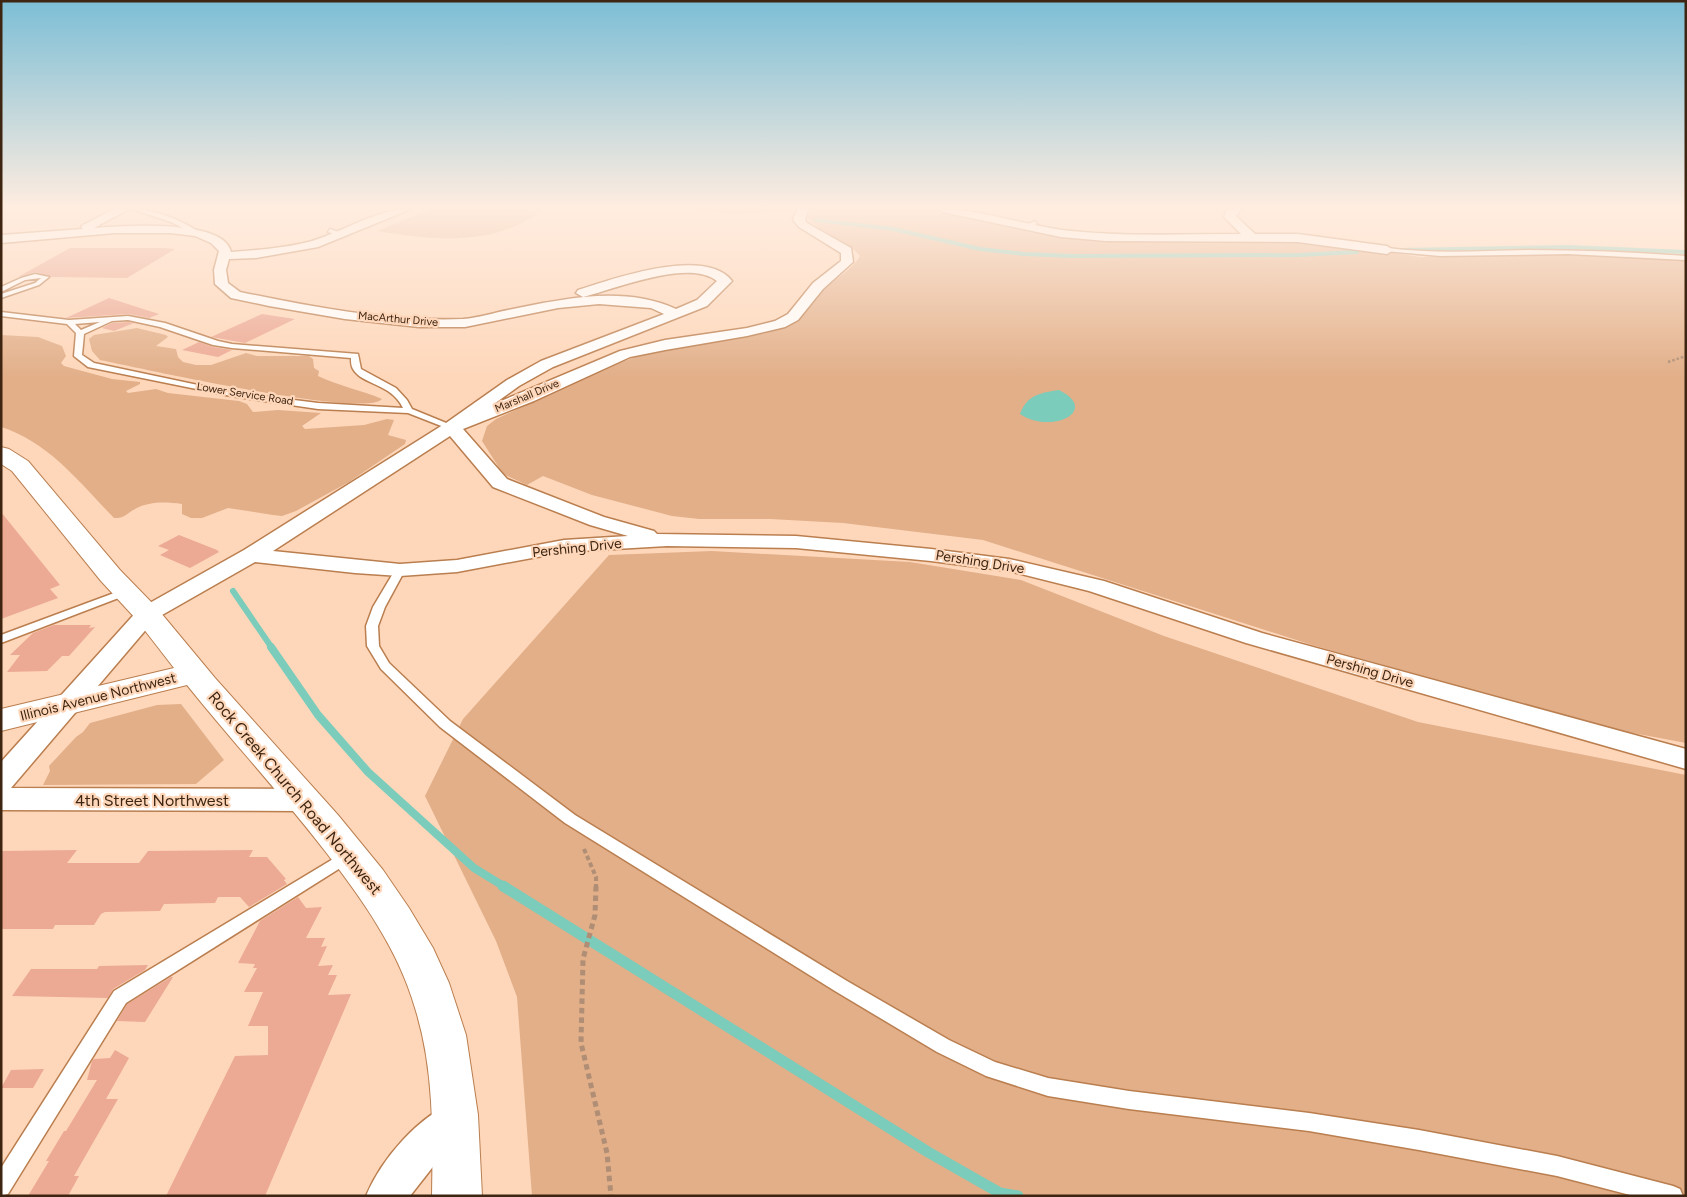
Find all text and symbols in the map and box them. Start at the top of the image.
street label: MacArthur Drive [357,309,439,329]
street label: Marshall Drive [493,377,561,415]
street label: Lower Service Road [196,380,294,408]
street label: Pershing Drive [531,535,623,561]
street label: Pershing Drive [934,547,1026,577]
street label: Pershing Drive [1324,650,1416,692]
street label: Illinois Avenue Northwest [18,669,178,725]
street label: Rock Creek Church Road Northwest [204,688,386,898]
street label: 4th Street Northwest [75,791,229,810]

